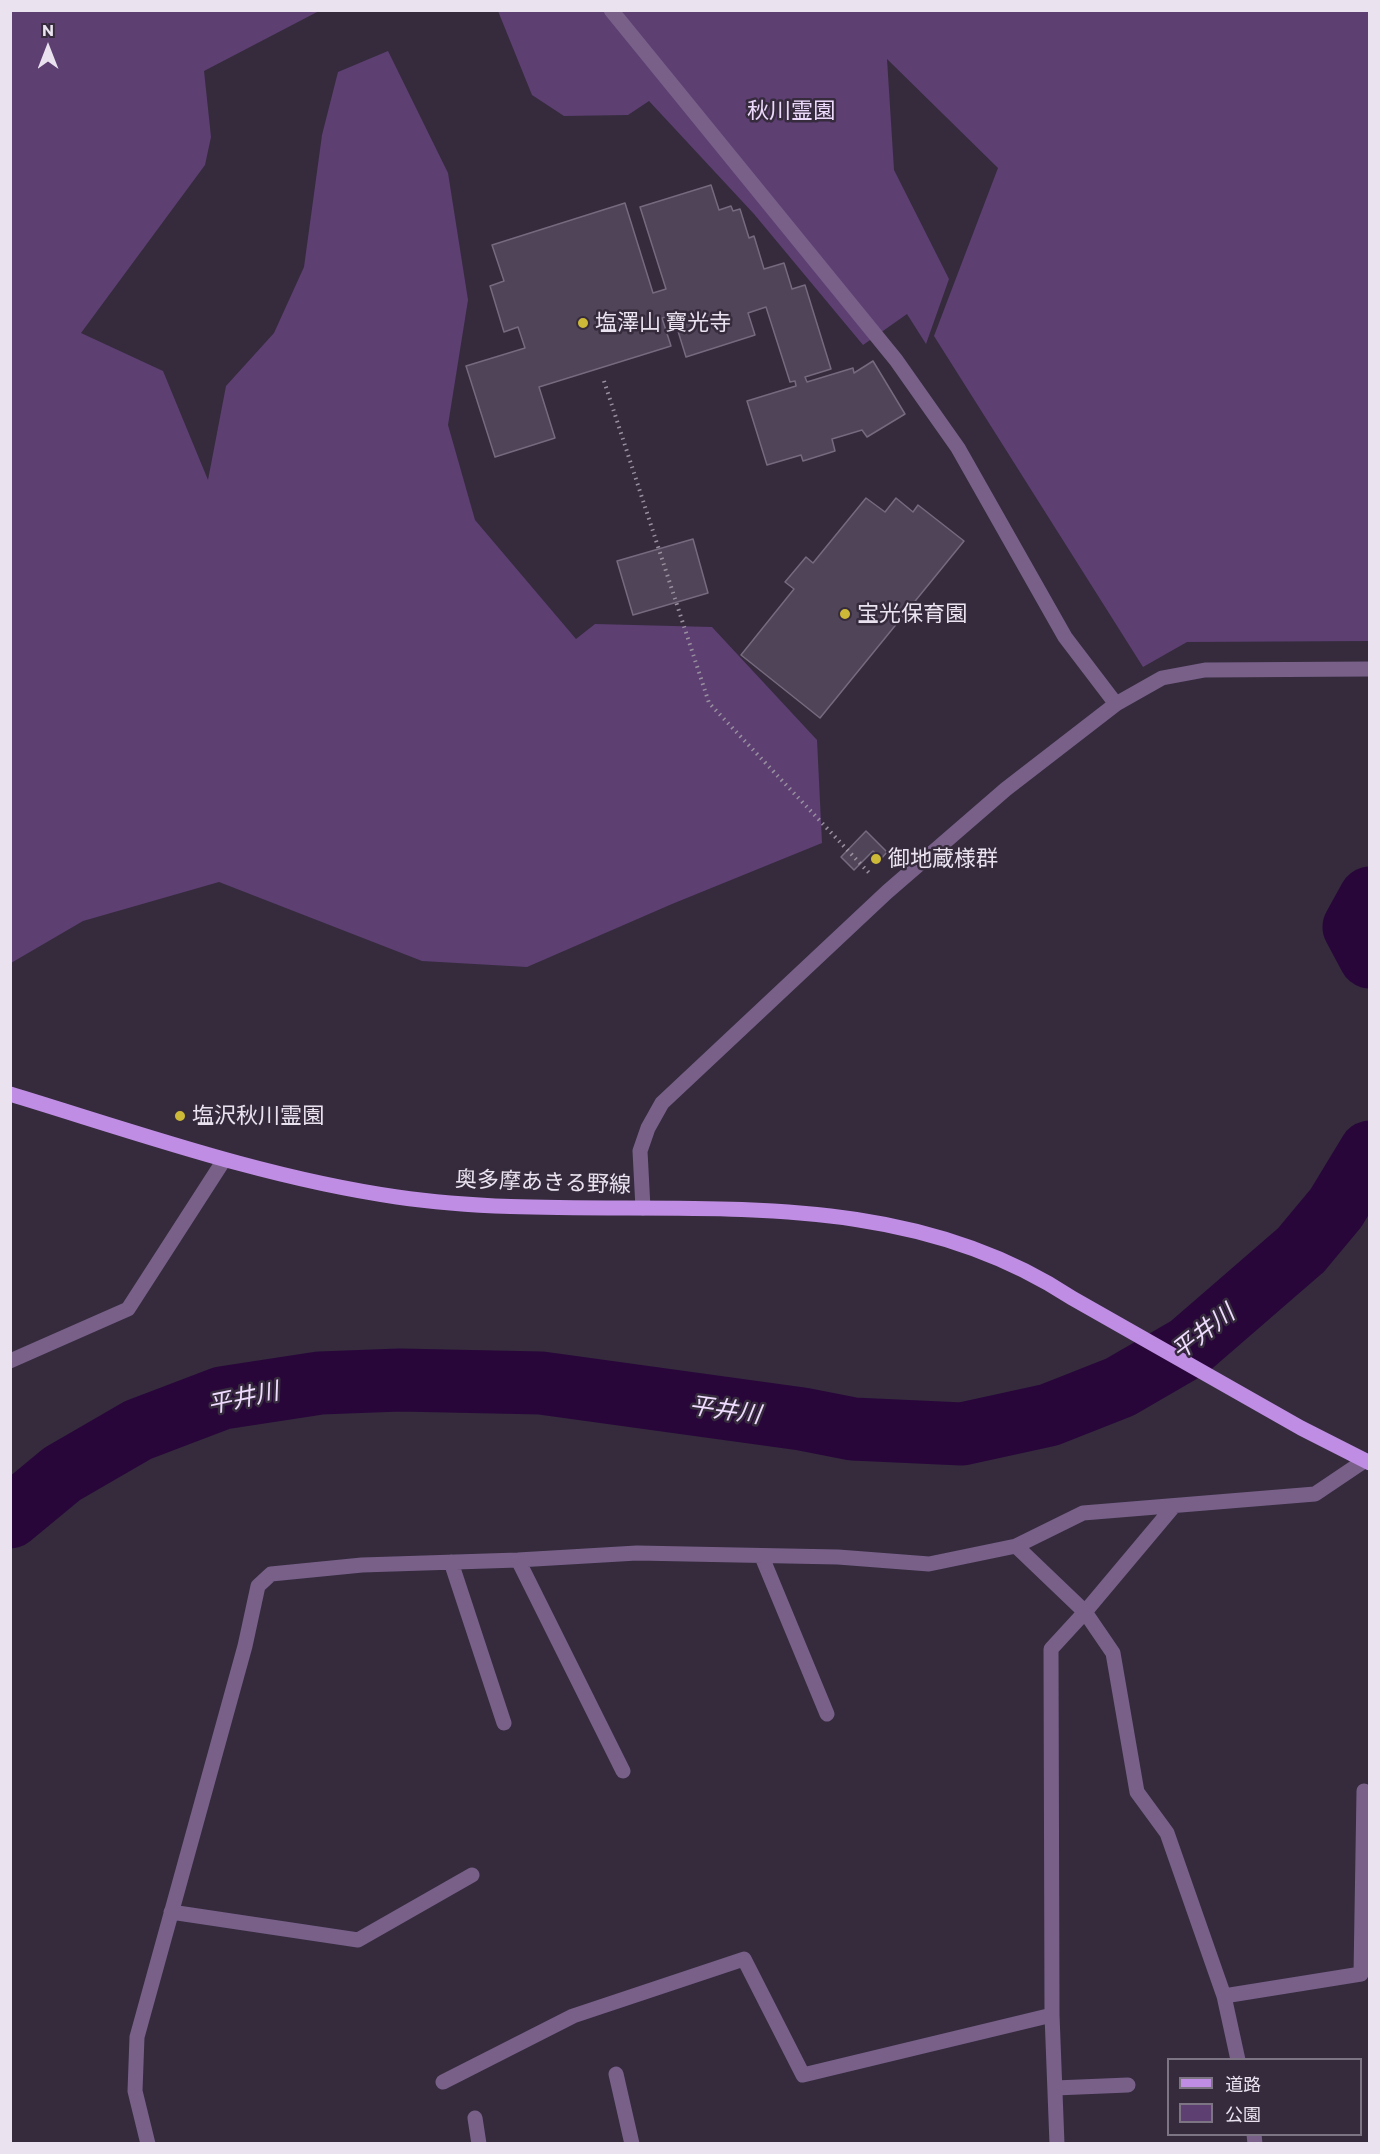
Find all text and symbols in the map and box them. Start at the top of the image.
north arrow [18,18,78,78]
text: N [42,20,54,39]
park label: 秋川霊園 [747,98,835,124]
place label: 塩澤山 寶光寺 [595,310,731,336]
marker: 塩澤山 寶光寺 [576,316,590,330]
place label: 宝光保育園 [857,601,967,627]
marker: 宝光保育園 [838,607,852,621]
place label: 御地蔵様群 [888,846,998,872]
marker: 御地蔵様群 [869,852,883,866]
place label: 塩沢秋川霊園 [192,1103,324,1129]
marker: 塩沢秋川霊園 [173,1109,187,1123]
street label: 奥多摩あきる野線 [455,1166,631,1198]
water label: 平井川 [1166,1298,1240,1366]
water label: 平井川 [205,1376,281,1420]
water label: 平井川 [687,1391,763,1429]
legend [1167,2058,1362,2136]
text: 道路 [1225,2073,1261,2095]
text: 公園 [1225,2103,1261,2125]

